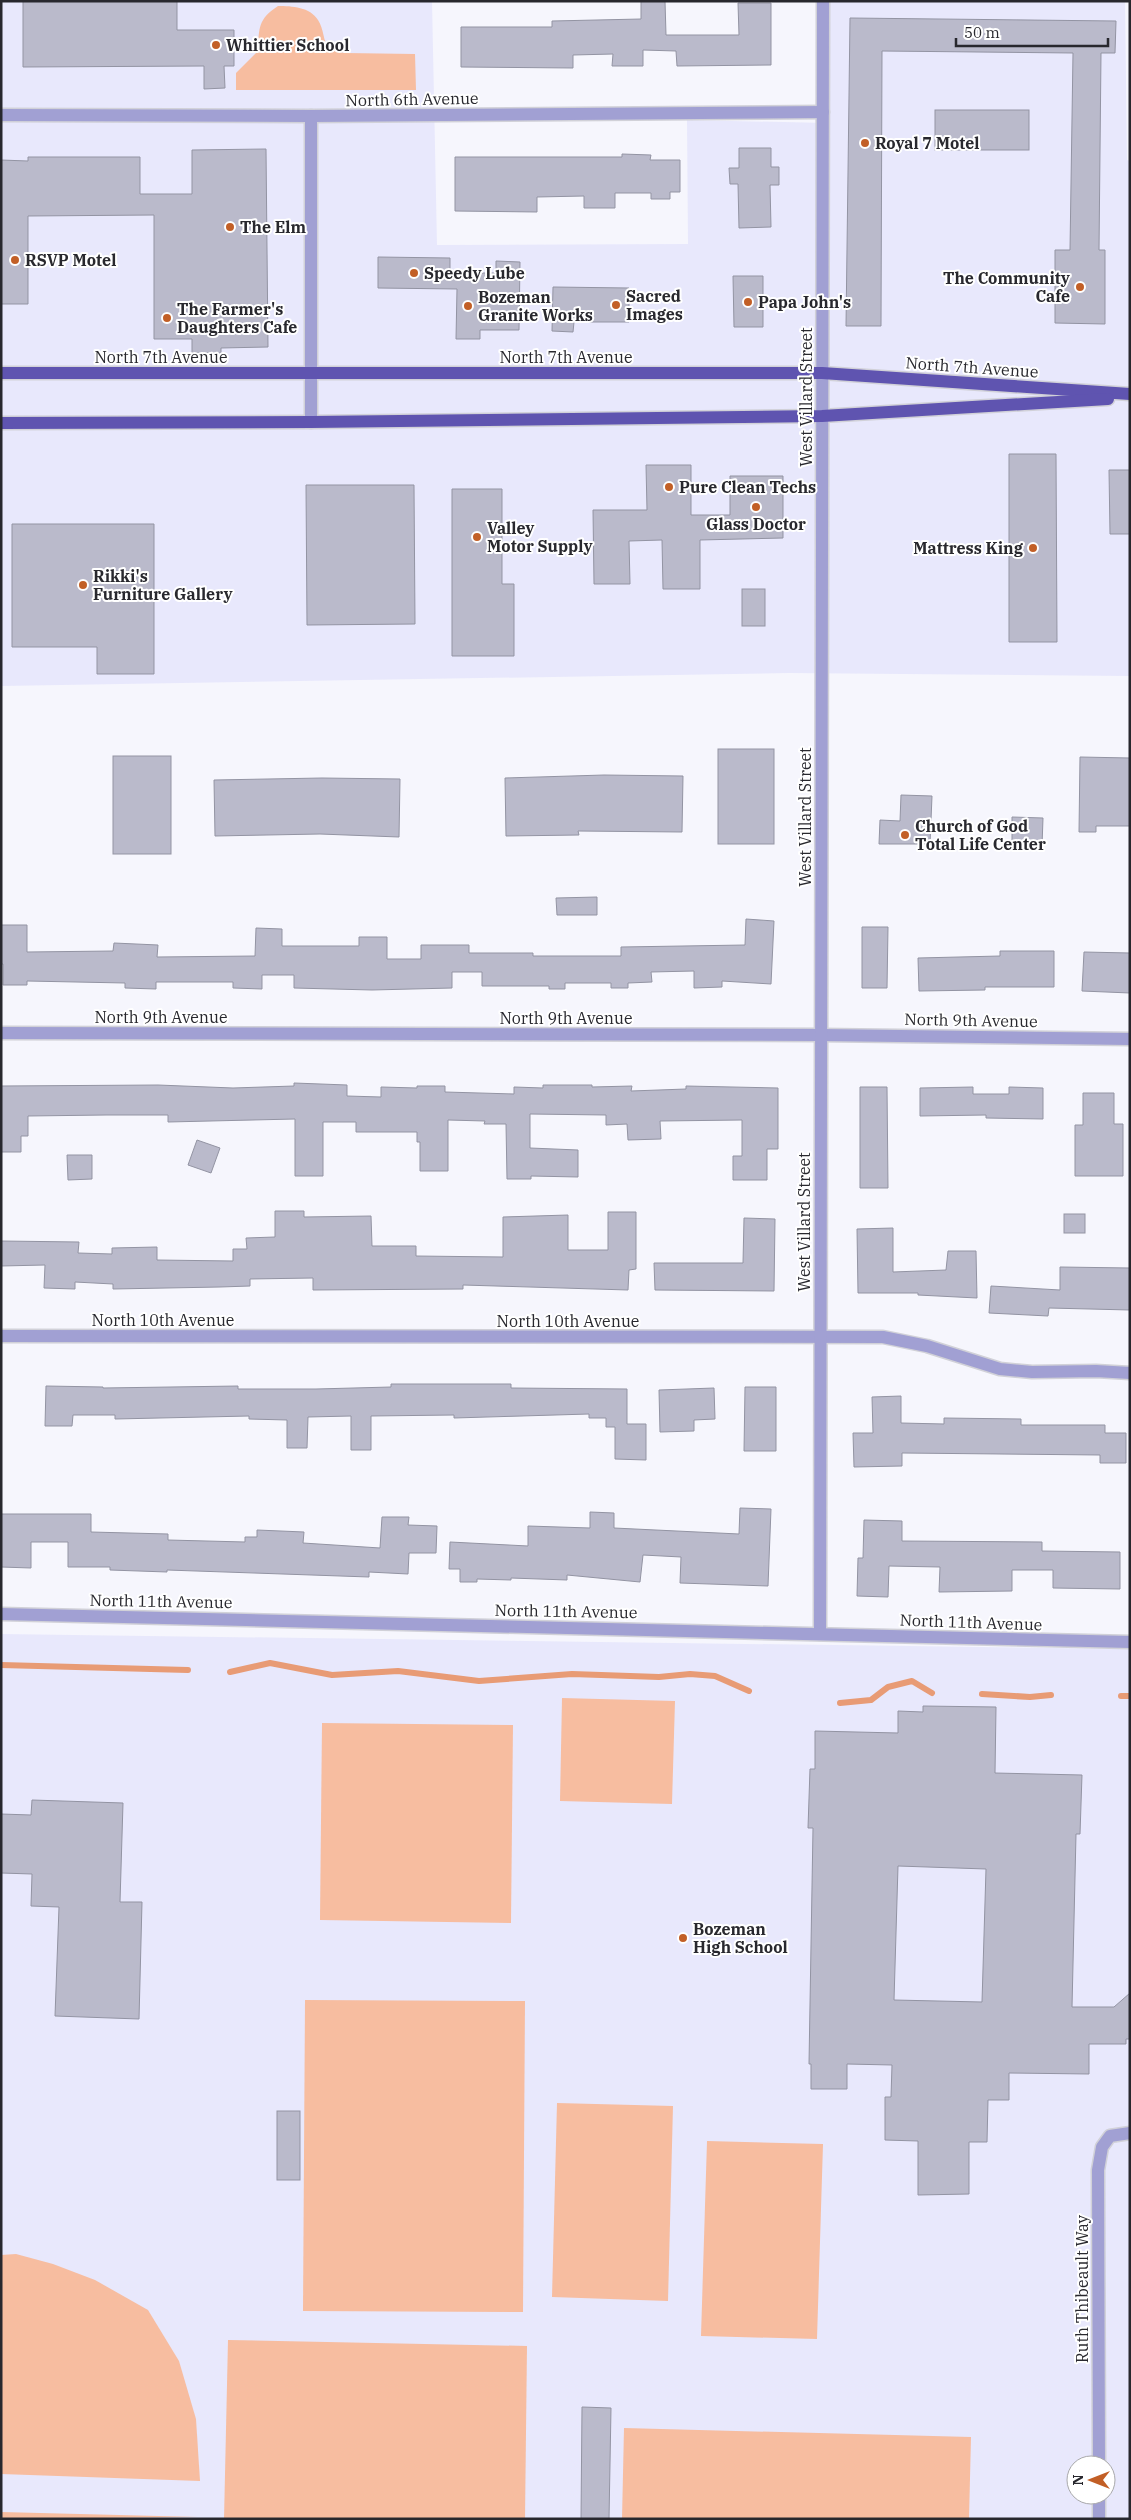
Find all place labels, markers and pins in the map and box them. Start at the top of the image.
place label: Whittier School [226,35,349,55]
marker: Whittier School [210,39,222,51]
place label: Royal 7 Motel [875,133,980,153]
marker: Royal 7 Motel [859,137,871,149]
place label: The Elm [240,217,306,237]
marker: The Elm [224,221,236,233]
place label: RSVP Motel [25,250,116,270]
marker: RSVP Motel [9,254,21,266]
place label: Speedy Lube [424,263,525,283]
marker: Speedy Lube [408,267,420,279]
place label: The Community Cafe [943,268,1071,306]
marker: The Community Cafe [1074,281,1086,293]
place label: Sacred Images [626,286,683,324]
place label: Bozeman Granite Works [478,287,593,325]
place label: Papa John's [758,292,851,312]
marker: Papa John's [742,296,754,308]
place label: The Farmer's Daughters Cafe [177,299,297,337]
marker: Sacred Images [610,299,622,311]
marker: Bozeman Granite Works [462,300,474,312]
marker: The Farmer's Daughters Cafe [161,312,173,324]
place label: Pure Clean Techs [679,477,816,497]
marker: Pure Clean Techs [663,481,675,493]
marker: Glass Doctor [750,501,762,513]
place label: Glass Doctor [706,514,806,534]
place label: Valley Motor Supply [487,518,593,556]
marker: Valley Motor Supply [471,531,483,543]
place label: Mattress King [913,538,1024,558]
marker: Mattress King [1027,542,1039,554]
place label: Rikki's Furniture Gallery [93,566,234,604]
marker: Rikki's Furniture Gallery [77,579,89,591]
place label: Church of God Total Life Center [915,816,1046,854]
marker: Church of God Total Life Center [899,829,911,841]
place label: Bozeman High School [693,1919,788,1957]
marker: Bozeman High School [677,1932,689,1944]

